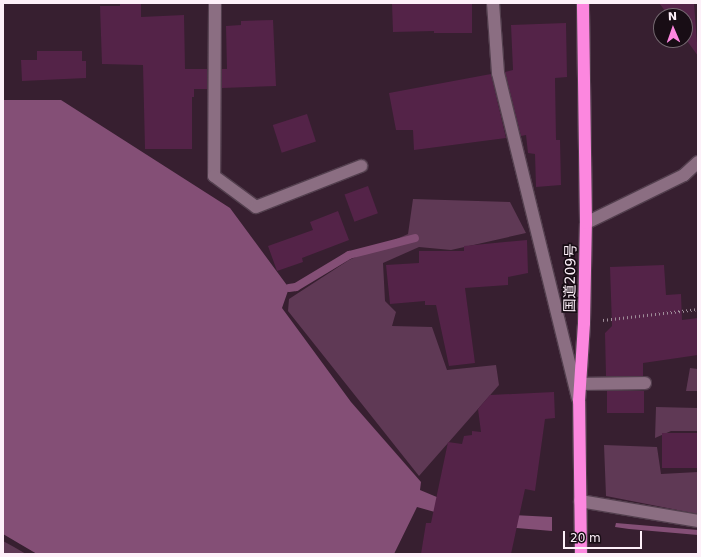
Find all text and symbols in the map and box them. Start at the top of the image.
north arrow [653,8,693,48]
text: N [668,10,677,23]
street label: 国道209号 [561,243,579,313]
scale bar [565,523,644,549]
text: 20 m [570,531,601,545]

